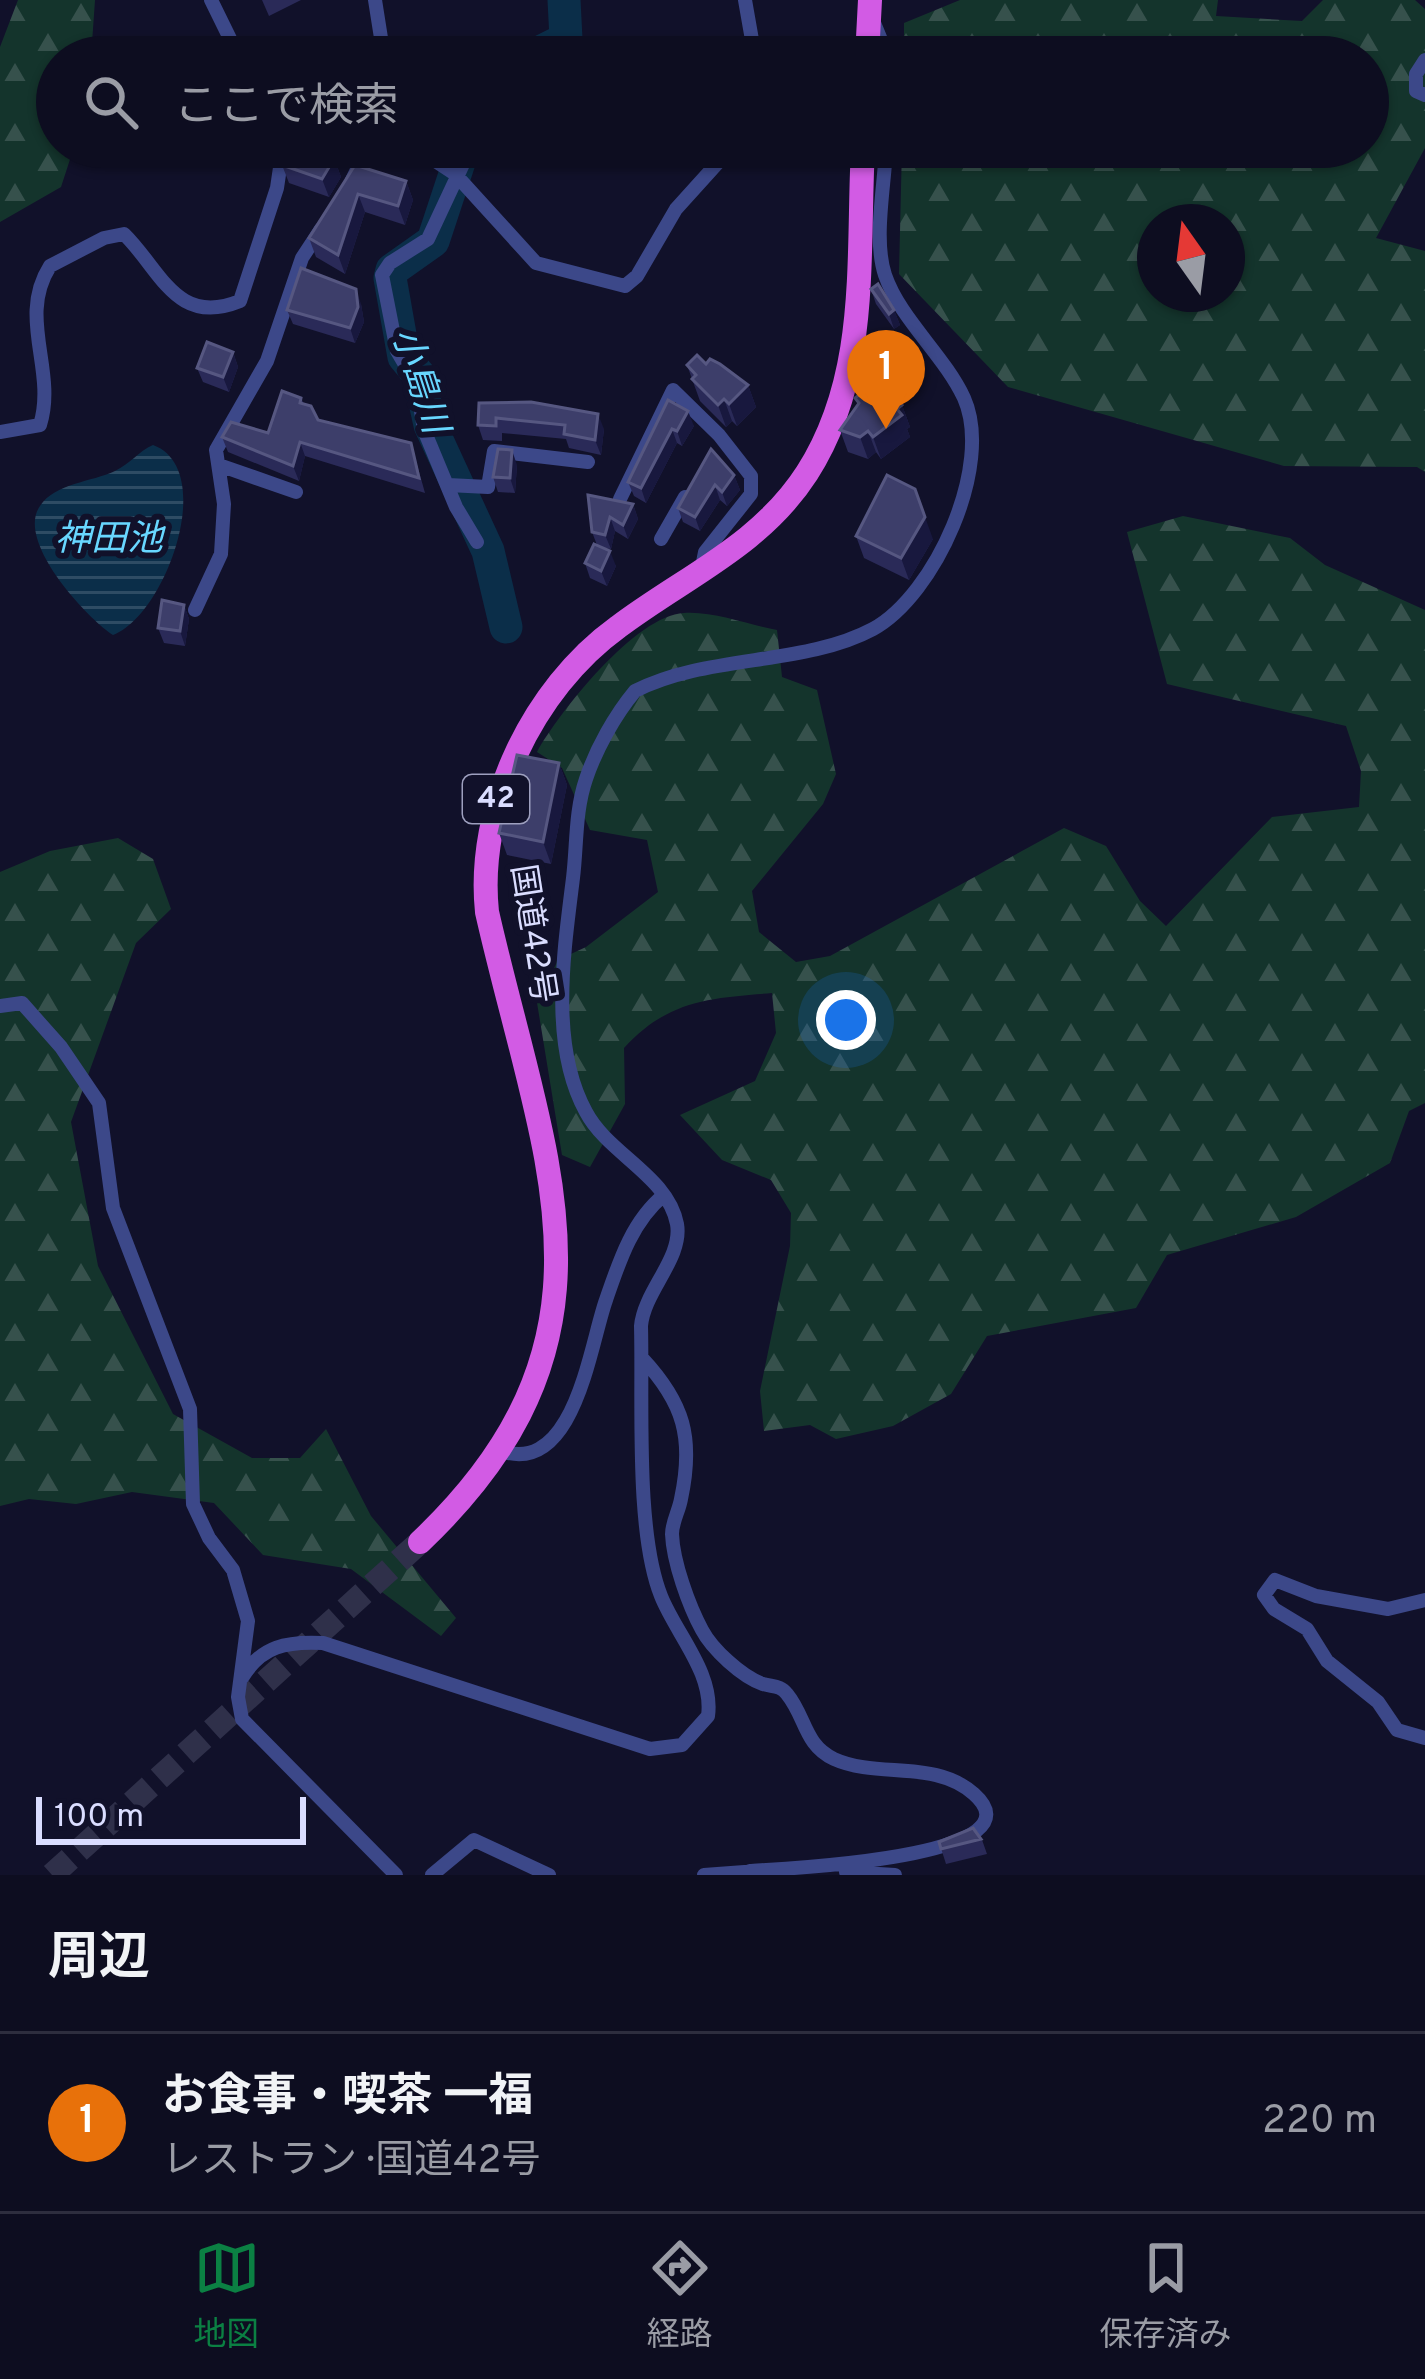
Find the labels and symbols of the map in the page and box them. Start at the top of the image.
north arrow [1137,204,1245,312]
water label: 小島川 [379,323,458,443]
pin: 1 [847,330,925,429]
water label: 神田池 [55,518,166,564]
road number: 42 [463,775,529,823]
street label: 国道42号 [499,862,563,1006]
your location [816,990,876,1050]
scale bar [36,1791,306,1844]

